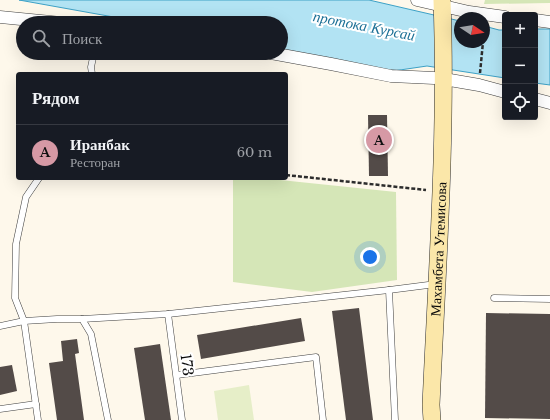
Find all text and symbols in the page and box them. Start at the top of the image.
water label: протока Курсай [311,6,417,45]
north arrow [454,12,490,48]
map controls [502,12,538,120]
button: + [502,12,538,48]
search box [16,16,288,60]
icon: search [30,27,52,49]
text: Поиск [62,29,102,48]
button: − [502,48,538,84]
button: locate [502,84,538,120]
text: Рядом [32,88,80,109]
pin: A [366,125,392,155]
text: Иранбак [70,135,130,154]
text: A [40,144,50,161]
text: 60 m [237,144,272,161]
text: Ресторан [70,154,120,171]
street label: Махамбета Утемисова [426,181,450,317]
your location [360,247,380,267]
street label: 173 [177,353,197,377]

